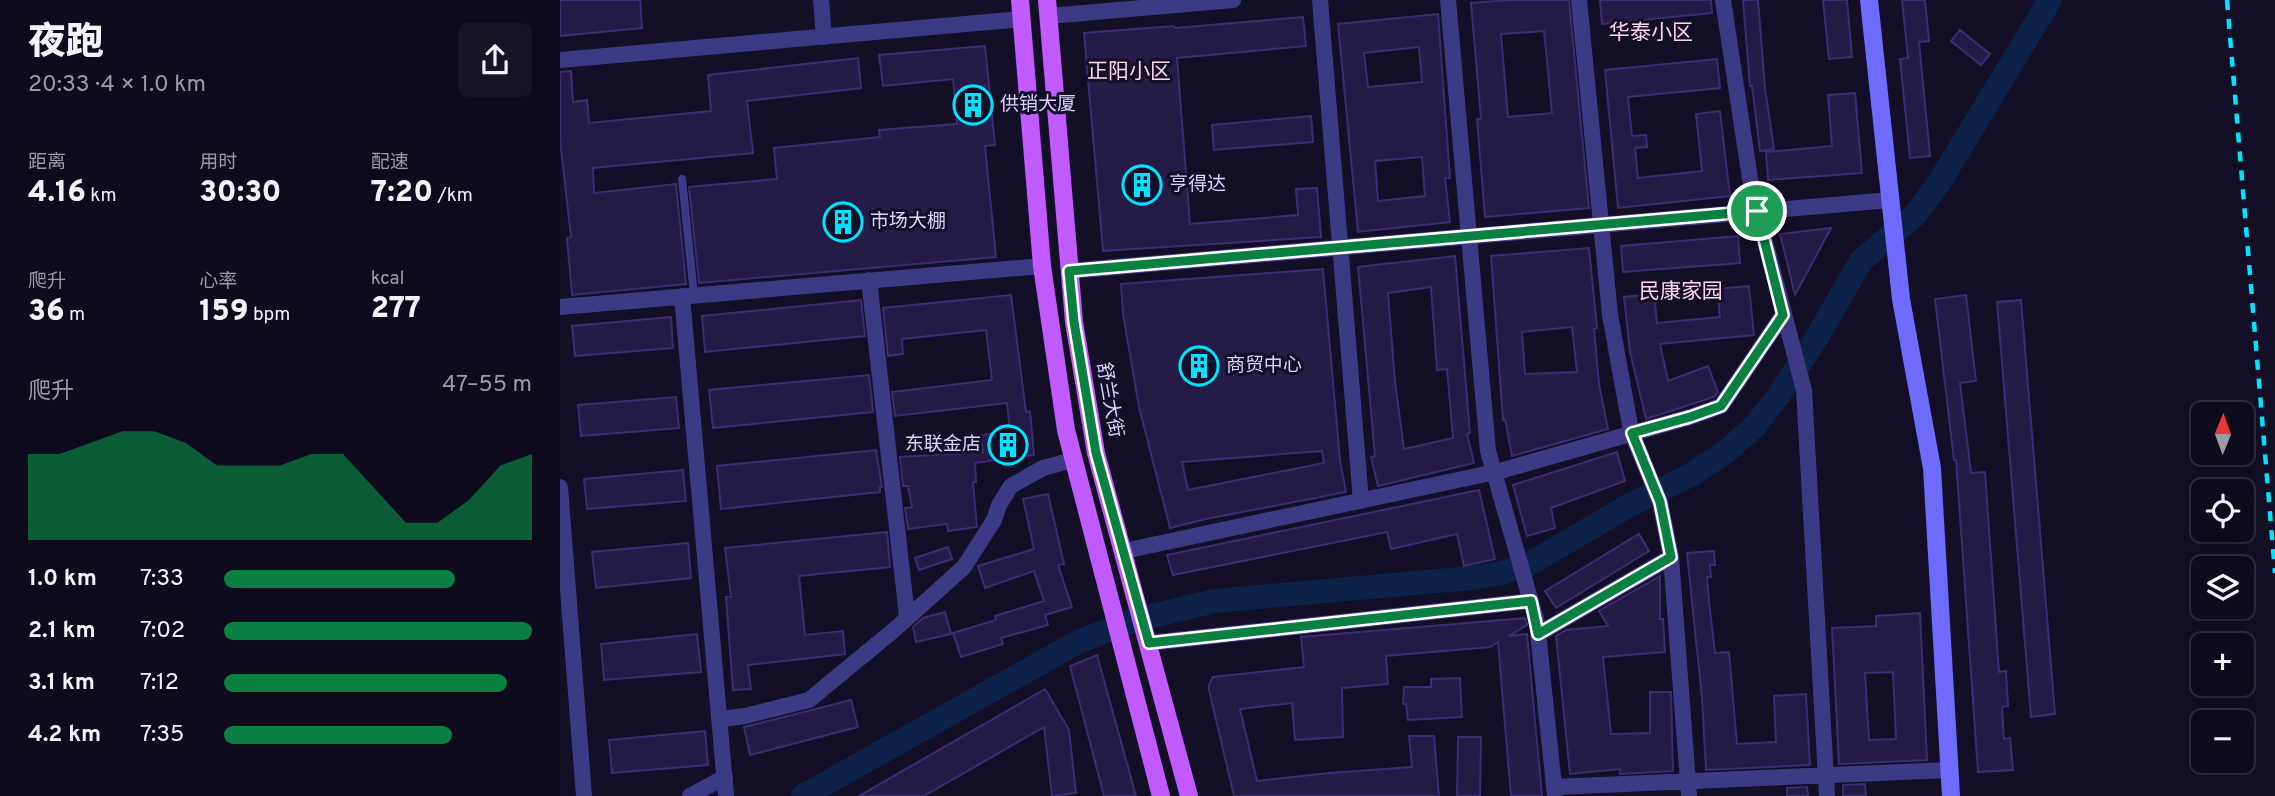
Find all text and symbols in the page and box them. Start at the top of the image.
text: 夜跑 [28,20,104,69]
district label: 华泰小区 [1609,20,1693,47]
button: share [458,23,532,97]
district label: 正阳小区 [1087,59,1171,86]
text: 20:33 · 4 × 1.0 km [28,71,206,100]
building icon: 供销大厦 [952,84,994,126]
place label: 供销大厦 [1000,93,1076,117]
text: 距离 [28,151,66,175]
text: 用时 [199,151,237,175]
text: 配速 [371,151,409,175]
building icon: 亨得达 [1121,164,1163,206]
place label: 亨得达 [1169,173,1226,197]
text: 4.16 [28,175,86,212]
text: 30:30 [199,175,282,212]
text: 7:20 [371,175,433,212]
pin [1727,181,1787,241]
text: km [86,184,117,208]
text: /km [433,184,473,208]
icon: arrive [1738,192,1776,230]
building icon: 市场大棚 [822,201,864,243]
place label: 市场大棚 [870,210,946,234]
text: kcal [371,267,404,291]
text: 爬升 [28,270,66,294]
text: 心率 [199,270,237,294]
district label: 民康家园 [1639,279,1723,306]
text: 277 [371,291,421,328]
text: 36 [28,294,65,331]
text: 159 [199,294,249,331]
text: m [65,303,85,327]
text: bpm [249,303,290,327]
building icon: 商贸中心 [1178,345,1220,387]
place label: 商贸中心 [1226,354,1302,378]
street label: 舒兰大街 [1091,360,1127,440]
text: 47–55 m [442,371,532,400]
text: 爬升 [28,378,74,407]
north arrow [2191,402,2254,466]
map controls [2191,402,2254,773]
building icon: 东联金店 [987,424,1029,466]
place label: 东联金店 [905,433,981,457]
button: locate [2191,479,2254,542]
button: layers [2191,556,2254,619]
text: 1.0 km [28,565,97,594]
text: 7:33 [140,565,184,594]
text: 2.1 km [28,617,96,646]
text: 7:02 [140,617,185,646]
button: + [2191,633,2254,696]
text: 3.1 km [28,669,95,698]
text: 7:12 [140,669,179,698]
button: − [2191,710,2254,773]
text: 4.2 km [28,721,101,750]
text: 7:35 [140,721,184,750]

